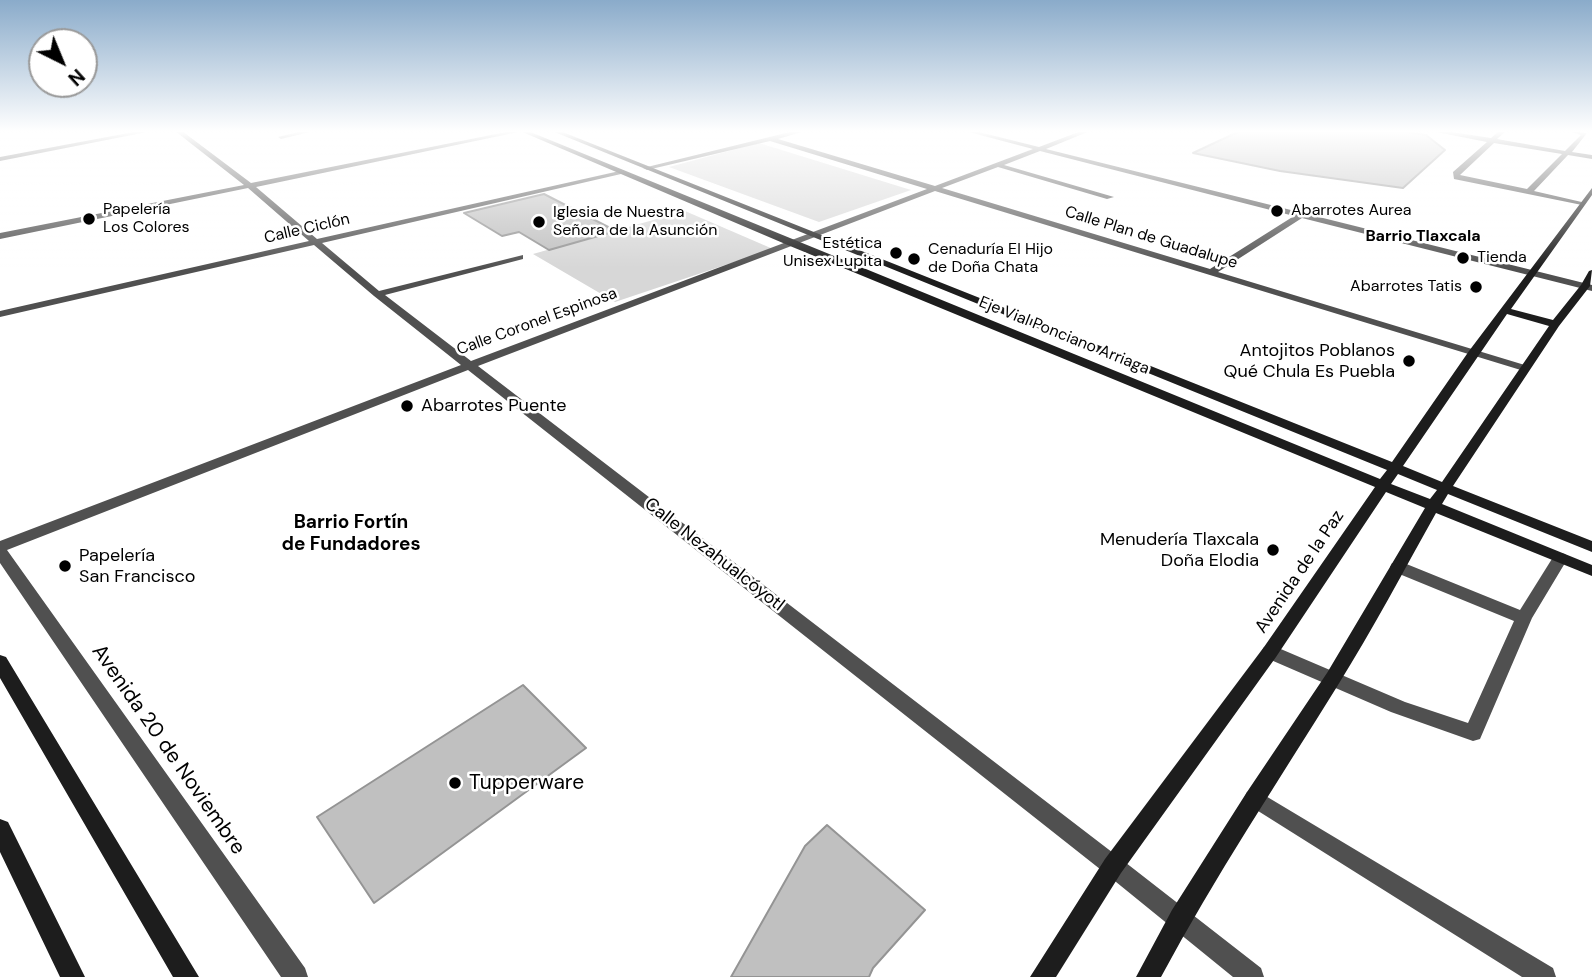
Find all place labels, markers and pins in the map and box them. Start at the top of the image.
place label: Papelería Los Colores [103,200,190,238]
place label: Abarrotes Aurea [1291,201,1411,221]
place label: Iglesia de Nuestra Señora de la Asunción [553,203,717,241]
marker: Abarrotes Aurea [1269,203,1285,219]
marker: Papelería Los Colores [81,211,97,227]
marker: Iglesia de Nuestra Señora de la Asunción [531,214,547,230]
place label: Estética Unisex Lupita [783,234,882,272]
place label: Cenaduría El Hijo de Doña Chata [928,240,1053,278]
marker: Estética Unisex Lupita [888,245,904,261]
place label: Tienda [1477,248,1527,268]
marker: Tienda [1455,250,1471,266]
marker: Cenaduría El Hijo de Doña Chata [906,251,922,267]
place label: Abarrotes Tatis [1350,277,1462,297]
marker: Abarrotes Tatis [1468,279,1484,295]
place label: Antojitos Poblanos Qué Chula Es Puebla [1224,340,1395,382]
marker: Antojitos Poblanos Qué Chula Es Puebla [1401,353,1417,369]
place label: Abarrotes Puente [421,395,566,417]
marker: Abarrotes Puente [399,398,415,414]
place label: Menudería Tlaxcala Doña Elodia [1100,529,1259,572]
marker: Menudería Tlaxcala Doña Elodia [1265,542,1281,558]
place label: Papelería San Francisco [79,545,195,588]
marker: Papelería San Francisco [57,558,73,574]
place label: Tupperware [469,770,584,796]
marker: Tupperware [447,775,463,791]

